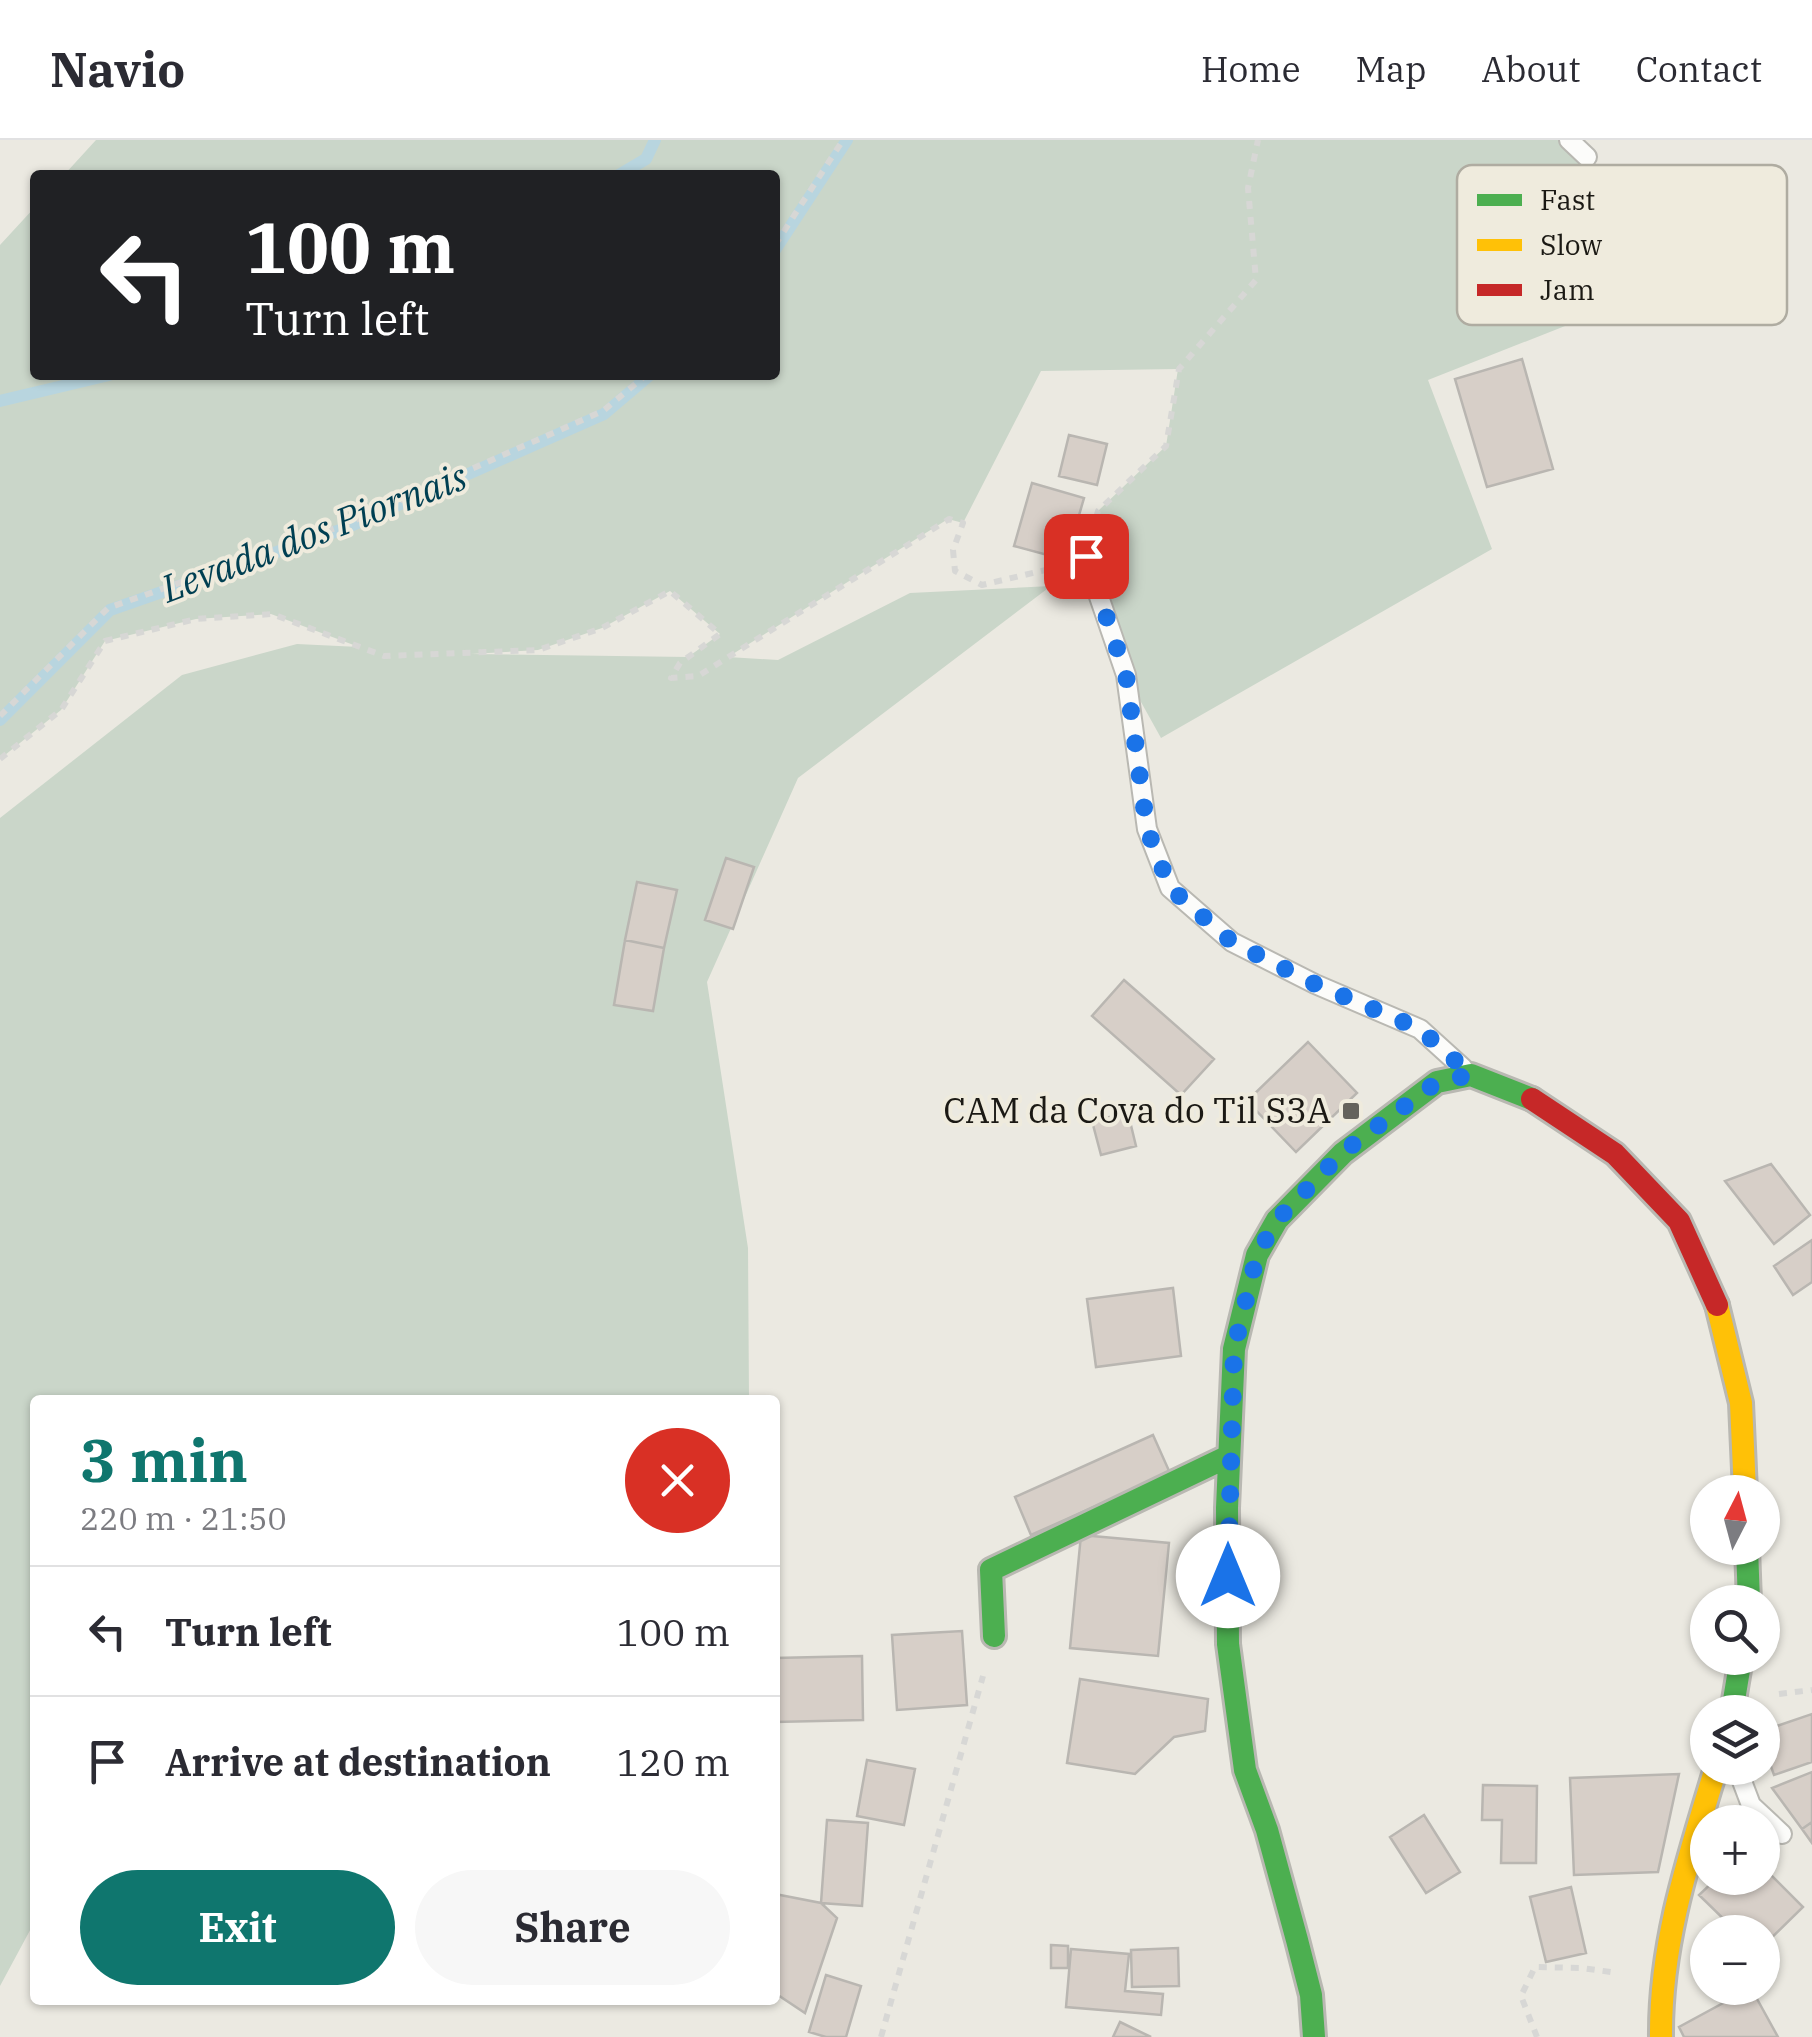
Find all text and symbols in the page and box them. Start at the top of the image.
text: Navio [50,38,185,100]
text: Home [1201,46,1300,92]
text: Map [1355,46,1427,92]
text: About [1482,46,1581,92]
text: Contact [1636,46,1762,92]
legend [1457,165,1787,325]
text: Fast [1540,181,1595,218]
text: 100 m [245,201,455,292]
icon: left [80,210,210,340]
text: Slow [1540,226,1602,263]
text: Jam [1540,271,1595,308]
text: Turn left [245,289,429,347]
water label: Levada dos Piornais [153,451,473,613]
pin [1044,514,1129,599]
icon: arrive [1059,529,1114,584]
place label: CAM da Cova do Til S3A [943,1087,1331,1133]
marker: CAM da Cova do Til S3A [1340,1100,1362,1122]
text: 3 min [80,1420,248,1499]
button: close [625,1428,730,1533]
north arrow [1690,1475,1780,1565]
map controls [1690,1475,1780,2005]
text: 220 m · 21:50 [80,1497,287,1539]
position arrow [1176,1524,1280,1628]
button: search [1690,1585,1780,1675]
icon: left [80,1604,135,1659]
text: Turn left [165,1607,332,1656]
text: 100 m [617,1607,730,1656]
button: layers [1690,1695,1780,1785]
icon: arrive [80,1734,135,1789]
text: Arrive at destination [165,1737,551,1786]
text: 120 m [617,1737,730,1786]
button: + [1690,1805,1780,1895]
button: Exit [80,1870,395,1985]
button: Share [415,1870,730,1985]
button: − [1690,1915,1780,2005]

